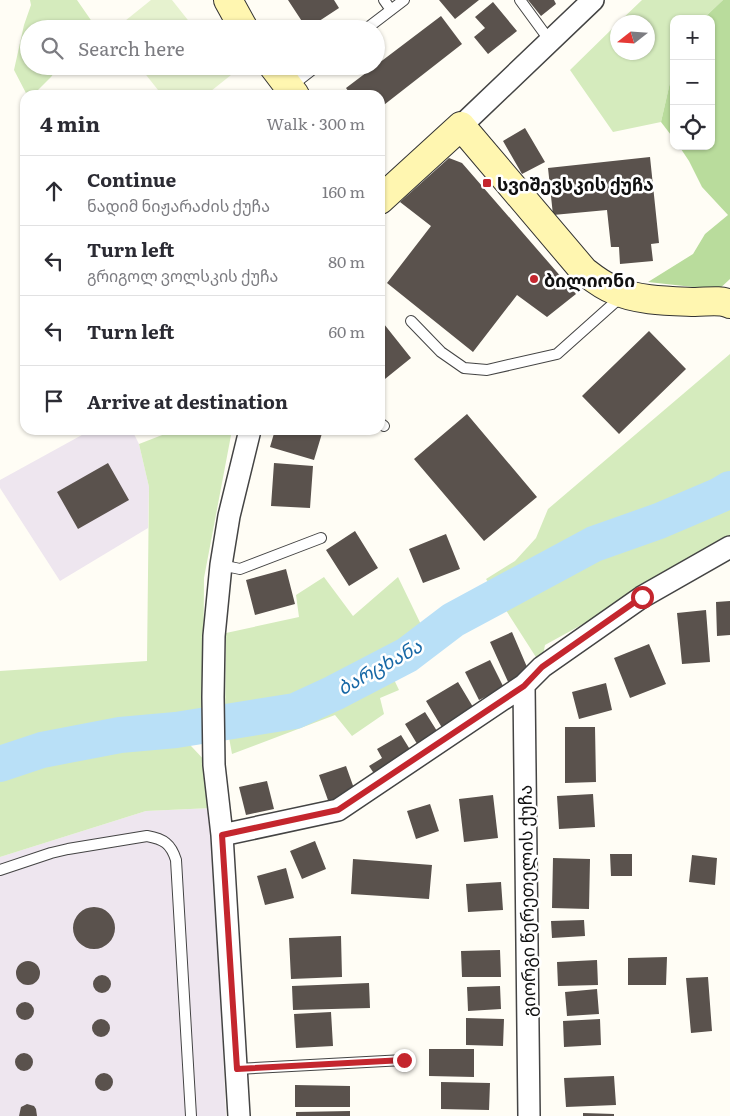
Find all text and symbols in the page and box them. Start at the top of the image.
north arrow [610,15,655,60]
map controls [670,15,715,150]
button: + [670,15,715,60]
search box [20,20,385,75]
icon: search [38,34,66,62]
text: Search here [78,34,185,62]
button: − [670,60,715,105]
button: locate [670,105,715,150]
text: 4 min [40,107,100,138]
text: Walk · 300 m [266,111,365,135]
text: Continue [87,165,176,193]
place label: სვიშევსკის ქუჩა [497,170,654,197]
icon: ahead [40,177,68,205]
marker: სვიშევსკის ქუჩა [481,177,493,189]
text: 160 m [322,179,365,203]
text: ნადიმ ნიჟარაძის ქუჩა [87,193,270,217]
text: Turn left [87,235,174,263]
icon: left [40,247,68,275]
text: 80 m [328,249,365,273]
text: გრიგოლ ვოლსკის ქუჩა [87,263,278,287]
place label: ბილიონი [544,266,635,293]
marker: ბილიონი [528,273,540,285]
icon: left [40,317,68,345]
text: Turn left [87,317,174,345]
text: 60 m [328,319,365,343]
icon: arrive [40,387,68,415]
text: Arrive at destination [87,387,288,415]
route start [631,586,654,609]
water label: ბარცხანა [331,631,427,701]
street label: გიორგი წერეთელის ქუჩა [510,785,542,1017]
route end [393,1049,416,1072]

